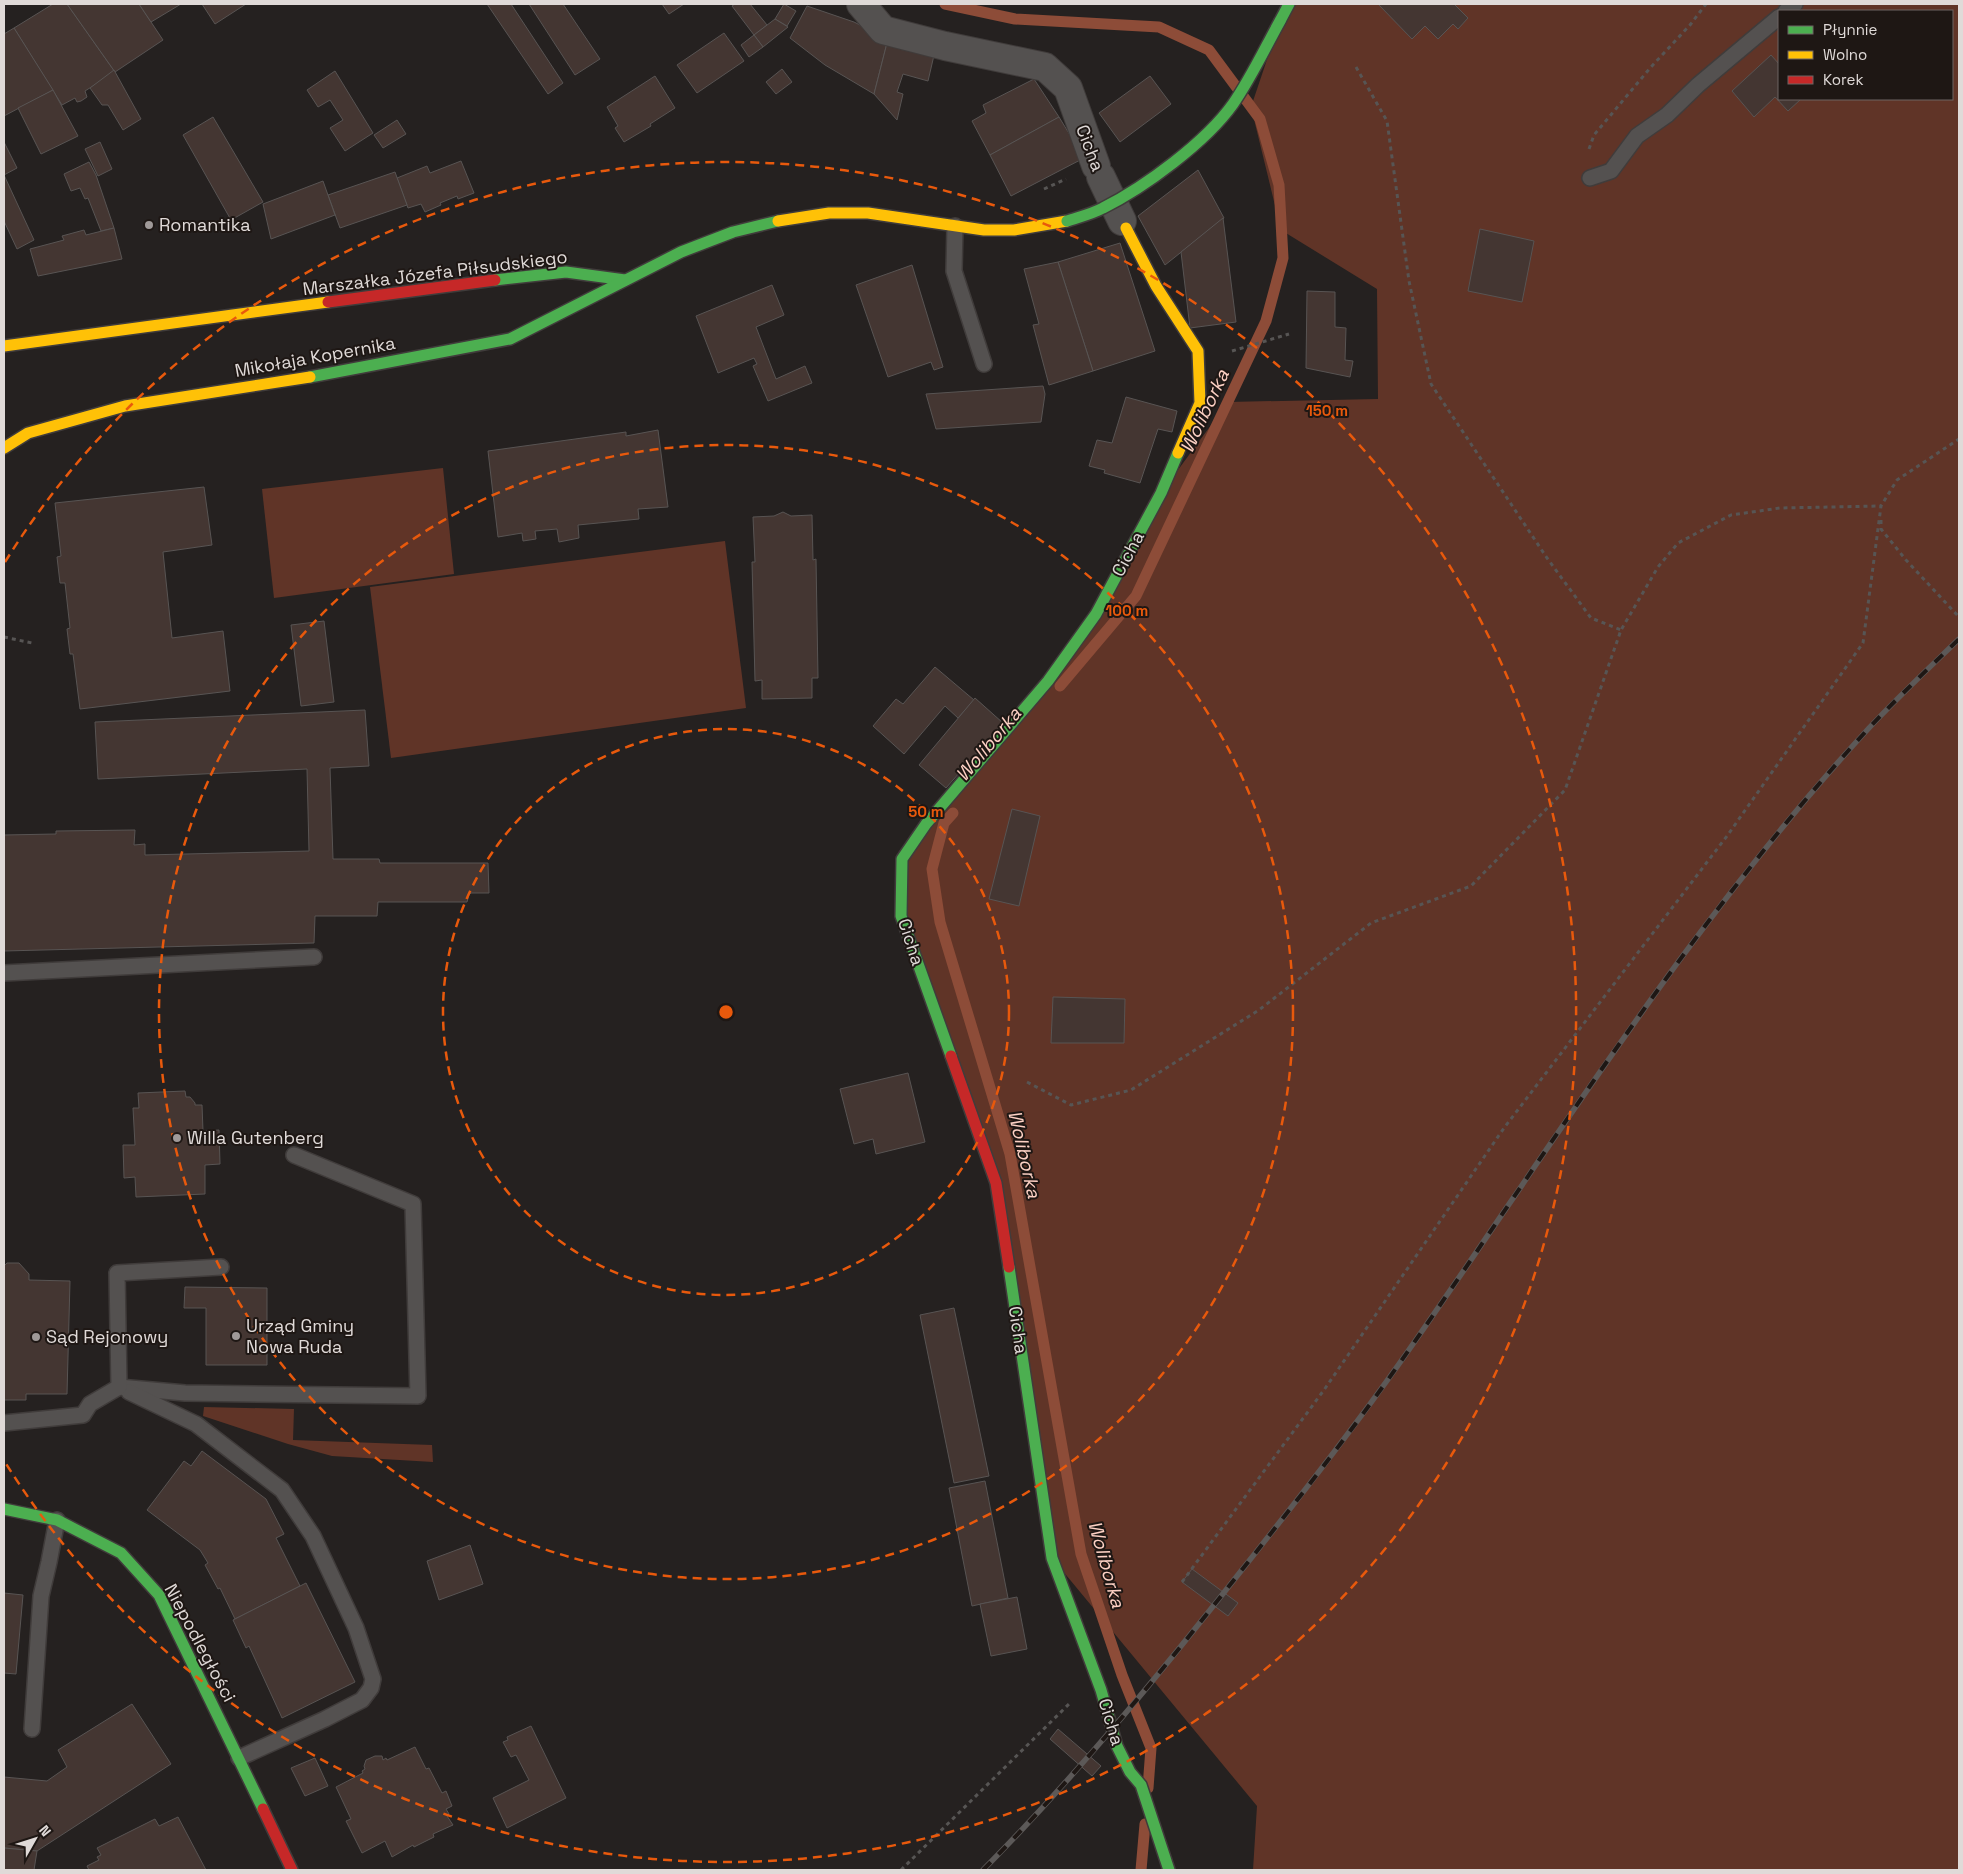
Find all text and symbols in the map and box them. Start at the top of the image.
legend [1778,10,1953,100]
text: Płynnie [1823,20,1877,39]
text: Wolno [1823,45,1867,64]
text: Korek [1823,70,1863,89]
street label: Cicha [1071,121,1110,174]
place label: Romantika [159,213,251,236]
marker: Romantika [143,219,155,231]
street label: Marszałka Józefa Piłsudskiego [301,245,569,300]
street label: Mikołaja Kopernika [233,331,397,382]
water label: Woliborka [1174,365,1235,457]
text: 150 m [1306,401,1348,420]
street label: Cicha [1106,527,1149,580]
text: 100 m [1106,601,1148,620]
water label: Woliborka [950,702,1027,787]
text: 50 m [908,802,944,821]
street label: Cicha [893,915,930,968]
centre of rings [717,1003,735,1021]
water label: Woliborka [1002,1108,1047,1201]
place label: Willa Gutenberg [187,1126,324,1149]
marker: Willa Gutenberg [171,1132,183,1144]
street label: Cicha [1004,1305,1033,1355]
place label: Urząd Gminy Nowa Ruda [246,1314,354,1358]
place label: Sąd Rejonowy [46,1325,168,1348]
marker: Urząd Gminy Nowa Ruda [230,1330,242,1342]
marker: Sąd Rejonowy [30,1331,42,1343]
water label: Woliborka [1082,1518,1131,1611]
street label: Niepodległości [160,1580,241,1706]
street label: Cicha [1093,1695,1130,1748]
north arrow [10,1814,60,1864]
text: N [35,1822,55,1840]

